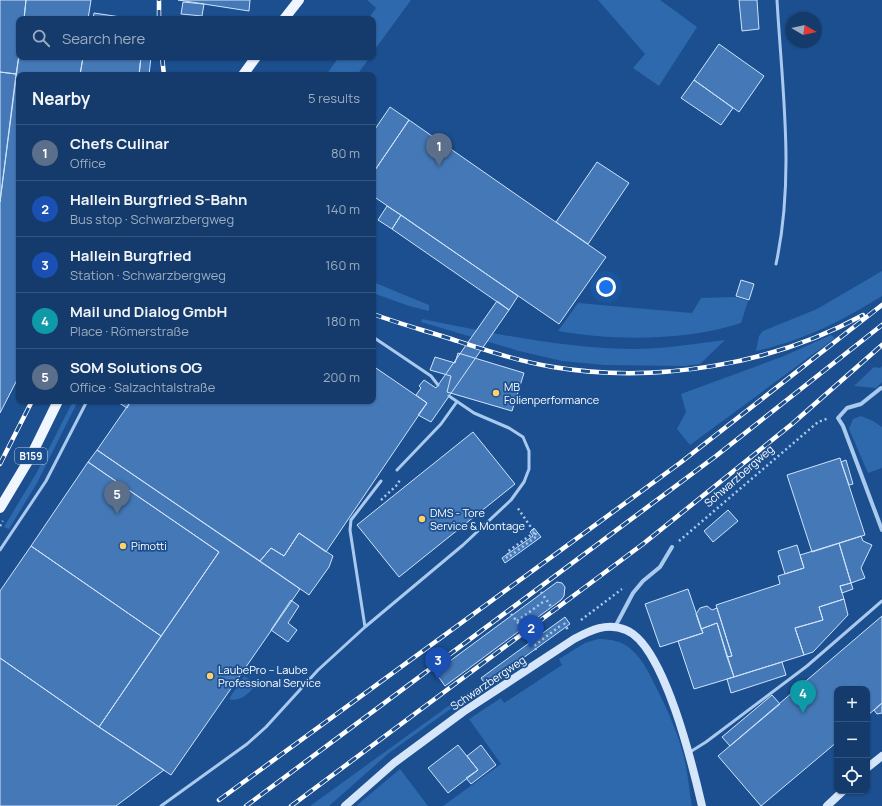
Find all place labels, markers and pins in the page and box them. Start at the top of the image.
pin: 1 [426,133,452,166]
place label: MB Folienperformance [504,379,600,407]
marker: MB Folienperformance [491,388,501,398]
pin: 5 [104,481,130,514]
place label: DMS - Tore Service & Montage [430,505,526,533]
marker: DMS - Tore Service & Montage [417,514,427,524]
place label: Pimotti [131,538,167,553]
marker: Pimotti [118,541,128,551]
pin: 2 [518,615,544,648]
pin: 3 [425,647,451,680]
place label: LaubePro – Laube Professional Service [218,662,321,690]
marker: LaubePro – Laube Professional Service [205,671,215,681]
pin: 4 [790,680,816,713]

